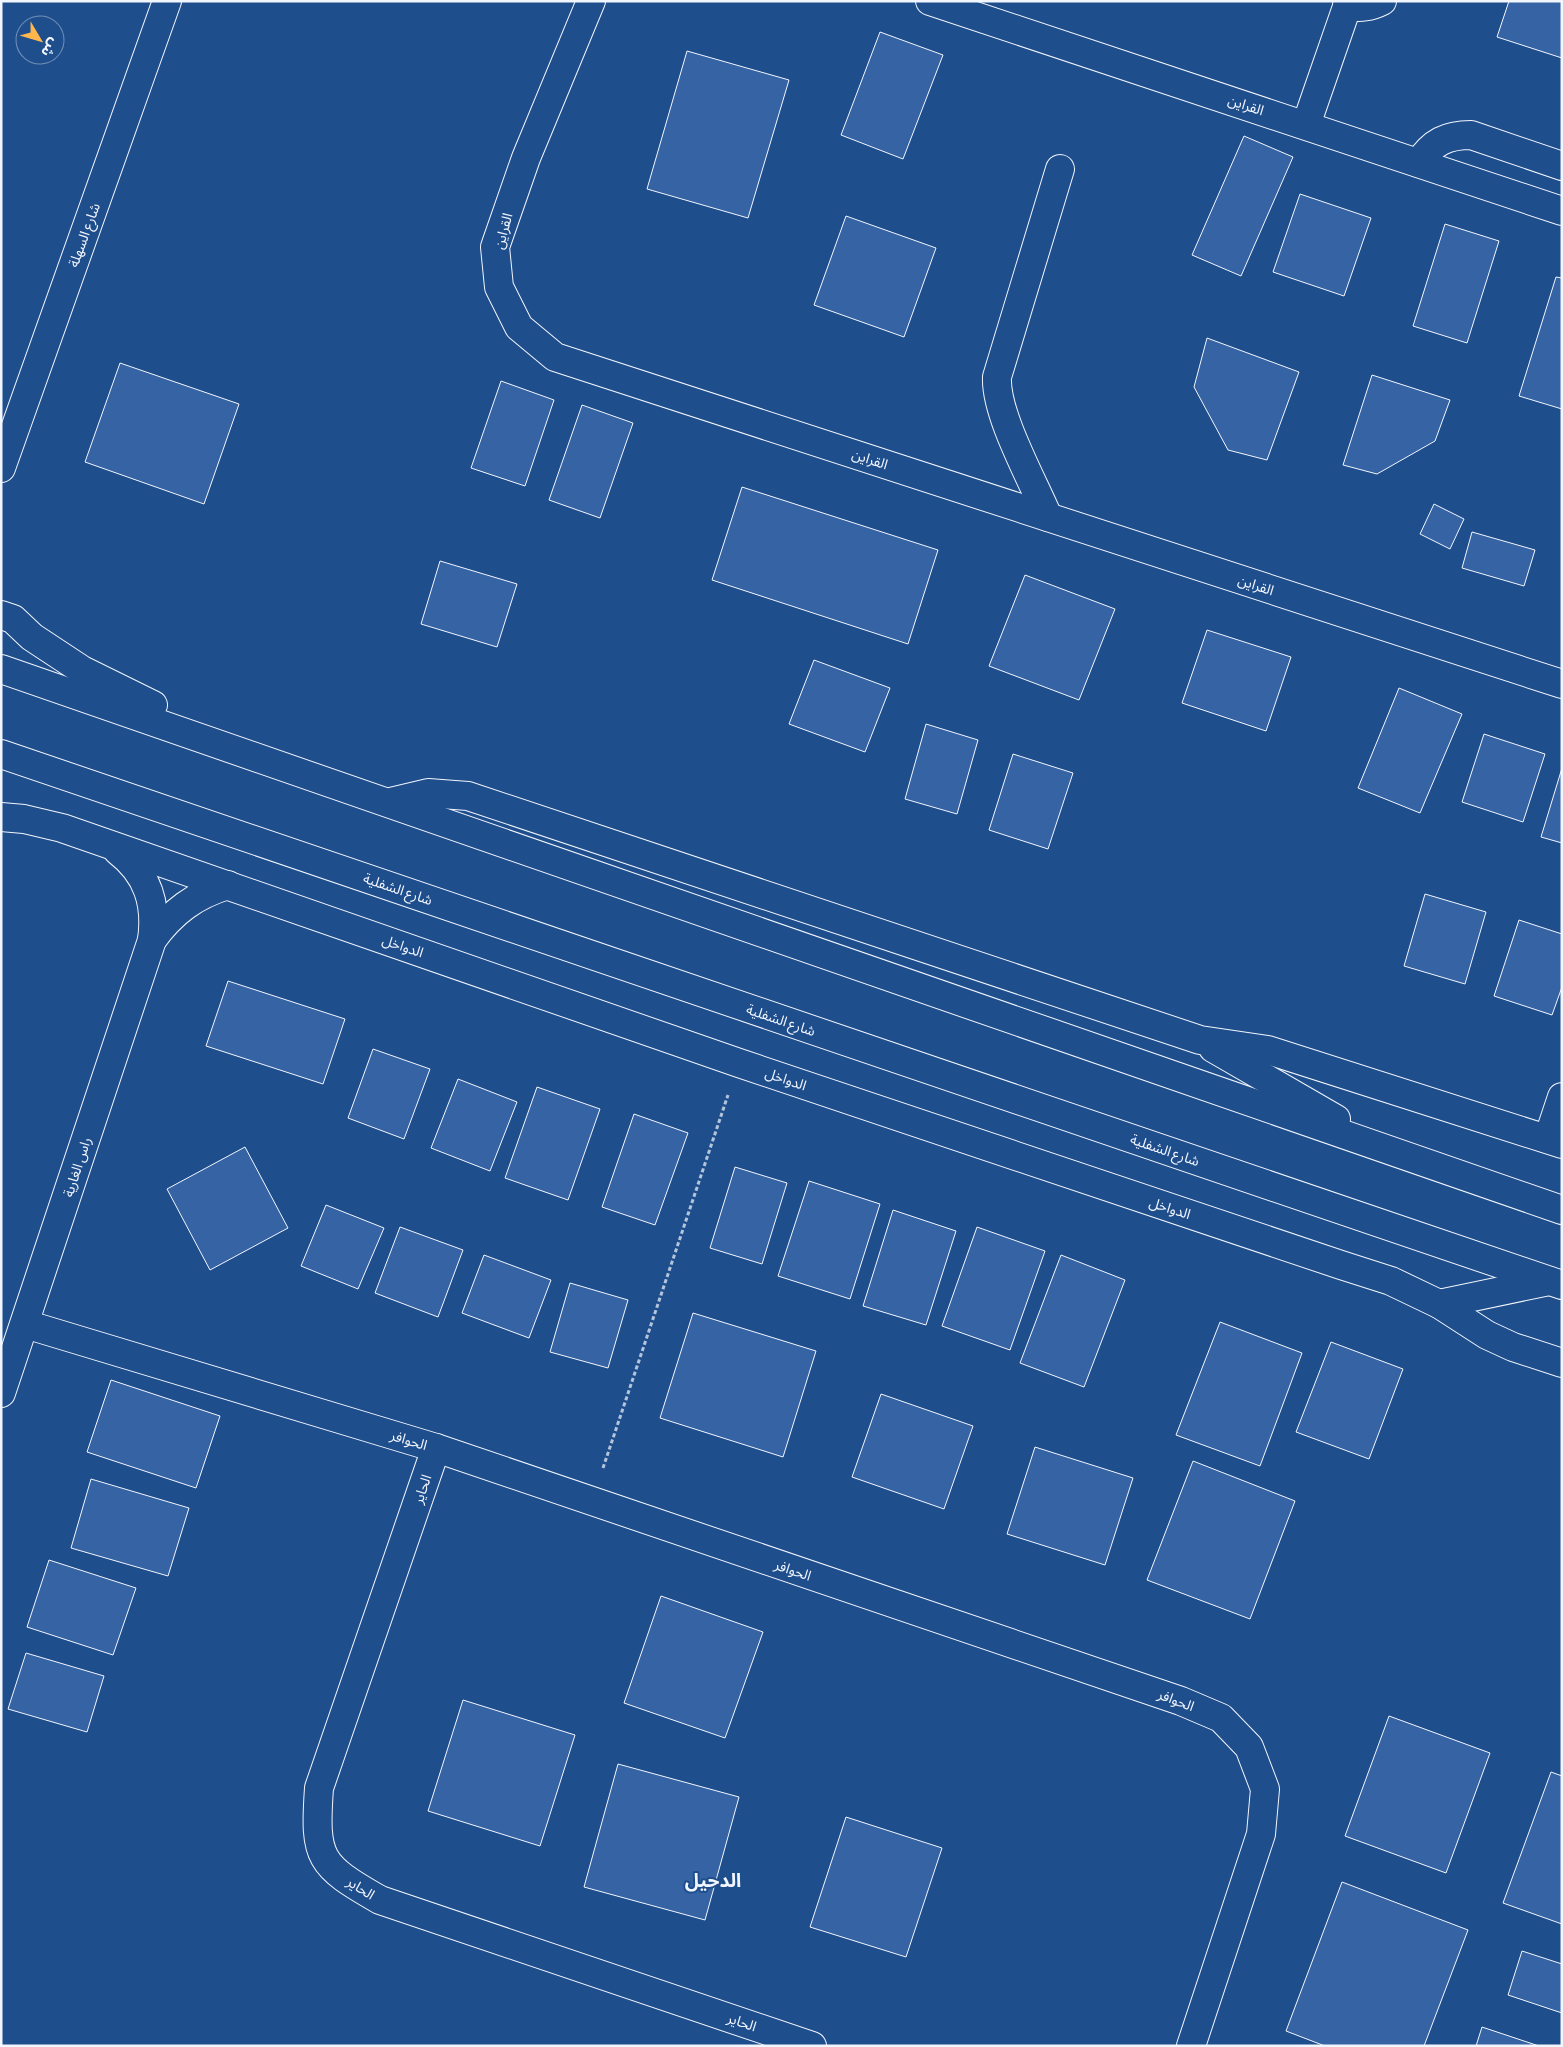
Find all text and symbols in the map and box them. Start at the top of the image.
north arrow [15,15,65,65]
text: ش [38,36,63,61]
street label: القراين [1226,91,1266,119]
street label: شارع السهلة [64,200,106,270]
street label: القراين [490,211,516,251]
street label: القراين [850,445,890,473]
street label: القراين [1236,571,1276,599]
street label: شارع الشفلية [360,869,435,911]
street label: الدواخل [380,931,426,961]
street label: شارع الشفلية [743,1000,818,1042]
street label: الدواخل [763,1064,809,1094]
street label: شارع الشفلية [1127,1130,1202,1172]
street label: راس الغارية [59,1135,95,1199]
street label: الدواخل [1147,1193,1193,1223]
street label: الحوافر [387,1426,430,1454]
street label: الحاير [408,1472,435,1507]
street label: الحوافر [771,1555,814,1585]
street label: الحوافر [1154,1684,1197,1715]
district label: الدحيل [685,1868,741,1892]
street label: الحاير [343,1872,378,1904]
street label: الحاير [724,2008,759,2035]

